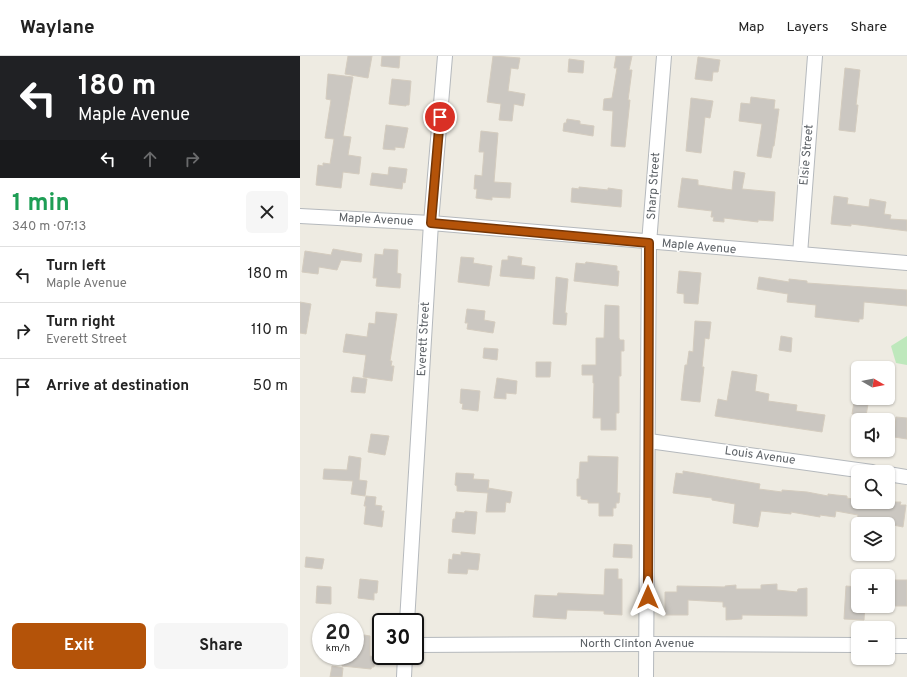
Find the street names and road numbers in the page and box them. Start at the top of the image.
street label: Elsie Street [796,124,818,186]
street label: Sharp Street [644,152,664,220]
street label: Maple Avenue [338,210,414,230]
street label: Maple Avenue [661,236,737,258]
street label: Everett Street [414,301,434,377]
street label: Louis Avenue [724,443,796,469]
street label: North Clinton Avenue [580,636,694,652]

